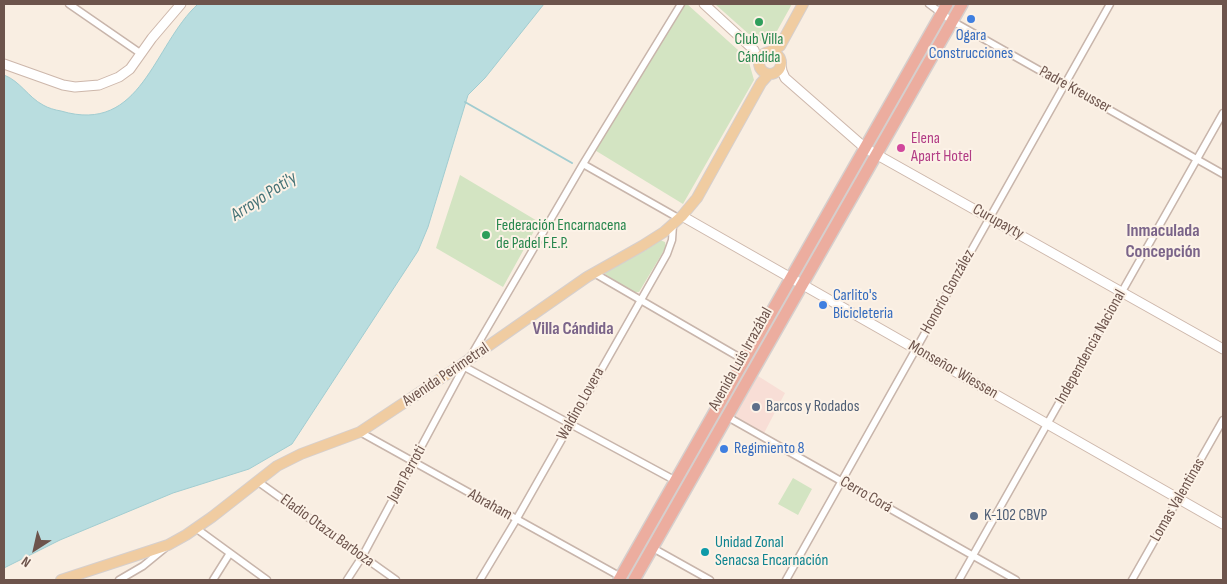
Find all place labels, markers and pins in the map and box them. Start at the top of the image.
marker: Ogara Construcciones [965,13,977,25]
marker: Club Villa Cándida [753,16,765,28]
place label: Ogara Construcciones [929,26,1013,64]
place label: Club Villa Cándida [735,30,783,68]
place label: Elena Apart Hotel [911,129,972,167]
marker: Elena Apart Hotel [895,142,907,154]
place label: Federación Encarnacena de Padel F.E.P. [496,216,626,254]
marker: Federación Encarnacena de Padel F.E.P. [480,229,492,241]
place label: Carlito's Bicicleteria [833,286,893,324]
marker: Carlito's Bicicleteria [817,299,829,311]
place label: Barcos y Rodados [766,397,859,417]
marker: Barcos y Rodados [750,401,762,413]
place label: Regimiento 8 [734,439,805,459]
marker: Regimiento 8 [718,443,730,455]
place label: K-102 CBVP [984,506,1047,526]
marker: K-102 CBVP [968,510,980,522]
place label: Unidad Zonal Senacsa Encarnación [715,533,828,571]
marker: Unidad Zonal Senacsa Encarnación [699,546,711,558]

